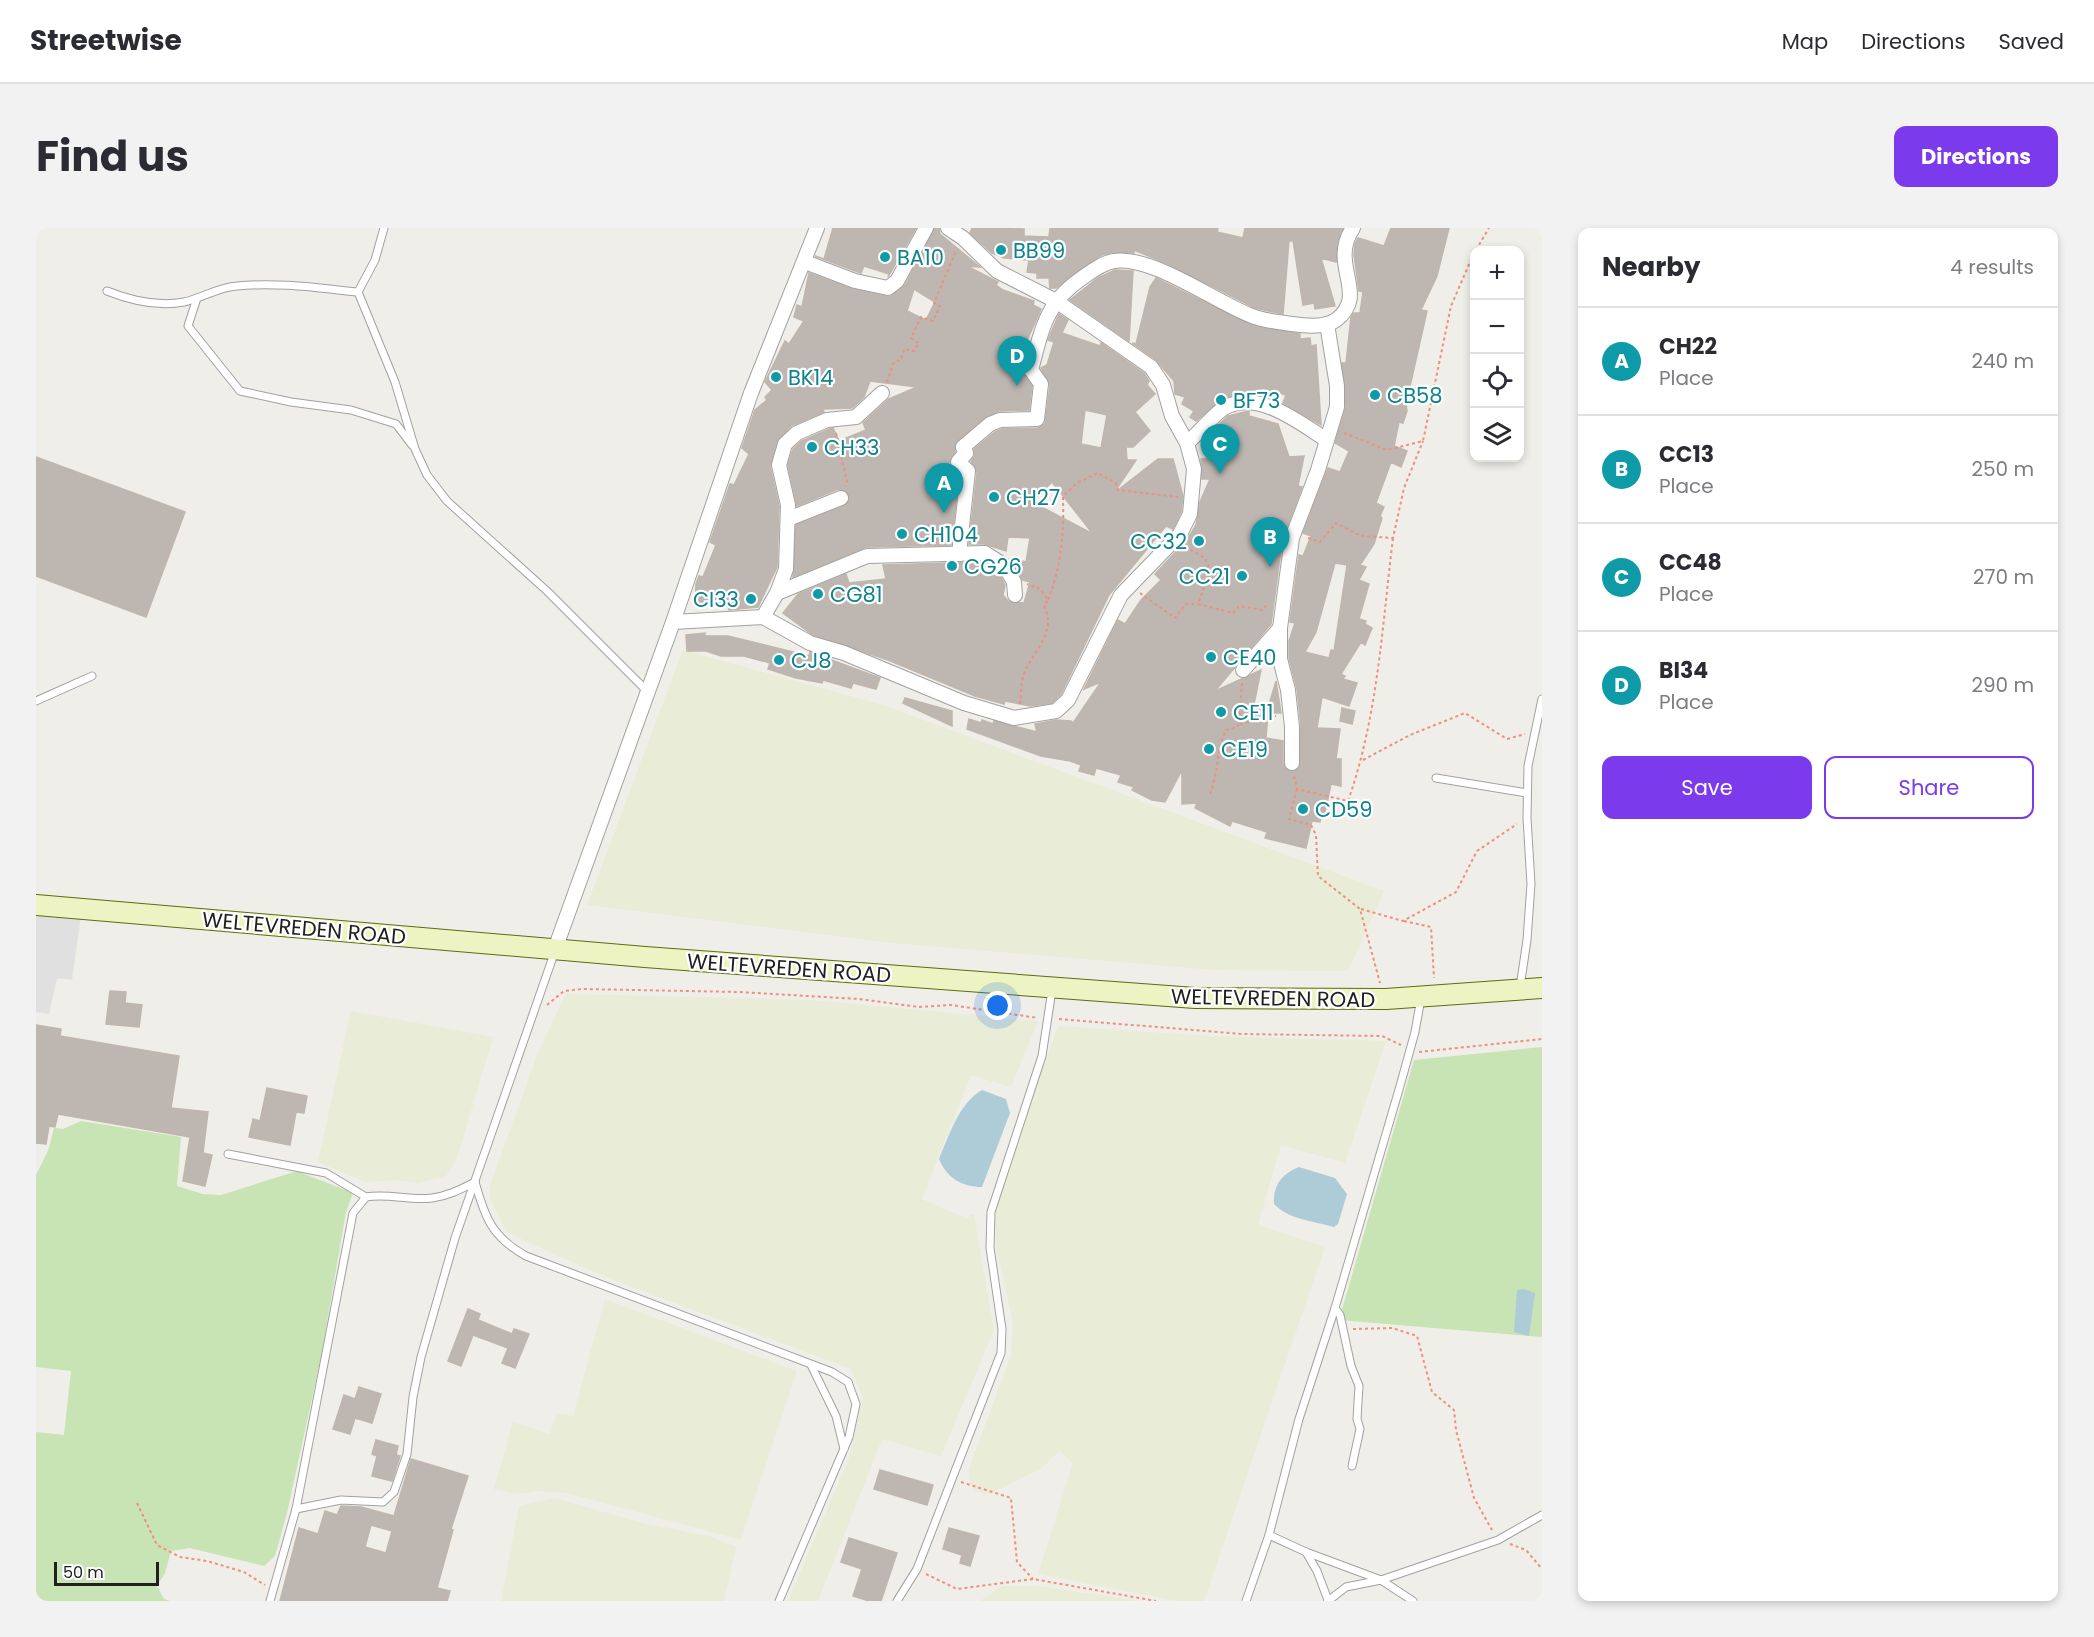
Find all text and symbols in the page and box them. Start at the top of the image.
text: Streetwise [30,21,182,60]
text: Map [1782,27,1828,56]
text: Directions [1861,27,1965,56]
text: Saved [1998,27,2064,56]
button: Directions [1894,126,2058,187]
text: Find us [36,127,189,186]
place label: BB99 [1013,236,1065,265]
place label: BA10 [897,243,944,272]
marker: BB99 [994,243,1008,257]
map controls [1470,246,1524,462]
button: + [1470,246,1524,300]
text: Nearby [1602,249,1700,285]
marker: BA10 [878,250,892,264]
text: 4 results [1950,253,2034,281]
button: − [1470,300,1524,354]
text: CH22 [1659,331,1717,362]
pin: D [998,336,1036,386]
text: A [1614,347,1629,375]
text: 240 m [1971,347,2034,375]
button: locate [1470,354,1524,408]
place label: BK14 [788,363,833,392]
text: Place [1659,364,1714,392]
marker: BK14 [769,370,783,384]
place label: CB58 [1387,381,1443,410]
place label: BF73 [1233,386,1280,415]
marker: CB58 [1368,388,1382,402]
marker: BF73 [1214,393,1228,407]
button: layers [1470,408,1524,462]
pin: C [1200,424,1240,474]
place label: CH33 [824,433,879,462]
text: CC13 [1659,439,1714,470]
marker: CH33 [805,440,819,454]
text: B [1615,455,1628,483]
text: 250 m [1971,455,2034,483]
pin: A [924,464,964,513]
text: Place [1659,472,1714,500]
place label: CH27 [1006,483,1060,512]
marker: CH27 [987,490,1001,504]
pin: B [1250,518,1290,567]
place label: CH104 [914,520,978,549]
marker: CH104 [895,527,909,541]
place label: CC32 [1130,527,1187,556]
marker: CC32 [1192,534,1206,548]
text: CC48 [1659,547,1722,578]
place label: CG26 [964,552,1022,581]
marker: CG26 [945,559,959,573]
place label: CC21 [1179,562,1230,591]
text: C [1614,563,1629,591]
text: 270 m [1973,563,2034,591]
marker: CC21 [1235,569,1249,583]
place label: CG81 [830,580,883,609]
text: Place [1659,580,1714,608]
place label: CI33 [693,585,739,614]
marker: CG81 [811,587,825,601]
marker: CI33 [744,592,758,606]
place label: CE40 [1223,643,1276,672]
place label: CJ8 [791,646,832,675]
marker: CE40 [1204,650,1218,664]
marker: CJ8 [772,653,786,667]
text: BI34 [1659,655,1708,686]
text: D [1614,671,1629,699]
text: 290 m [1971,671,2034,699]
text: Place [1659,688,1714,716]
place label: CE11 [1233,698,1273,727]
marker: CE11 [1214,705,1228,719]
place label: CE19 [1221,735,1268,764]
marker: CE19 [1202,742,1216,756]
button: Save [1602,756,1812,819]
button: Share [1824,756,2034,819]
place label: CD59 [1315,795,1372,824]
marker: CD59 [1296,802,1310,816]
street label: WELTEVREDEN ROAD [201,905,407,951]
street label: WELTEVREDEN ROAD [686,946,892,990]
street label: WELTEVREDEN ROAD [1171,982,1375,1014]
your location [983,991,1012,1020]
scale bar [54,1559,159,1586]
text: 50 m [63,1561,104,1584]

